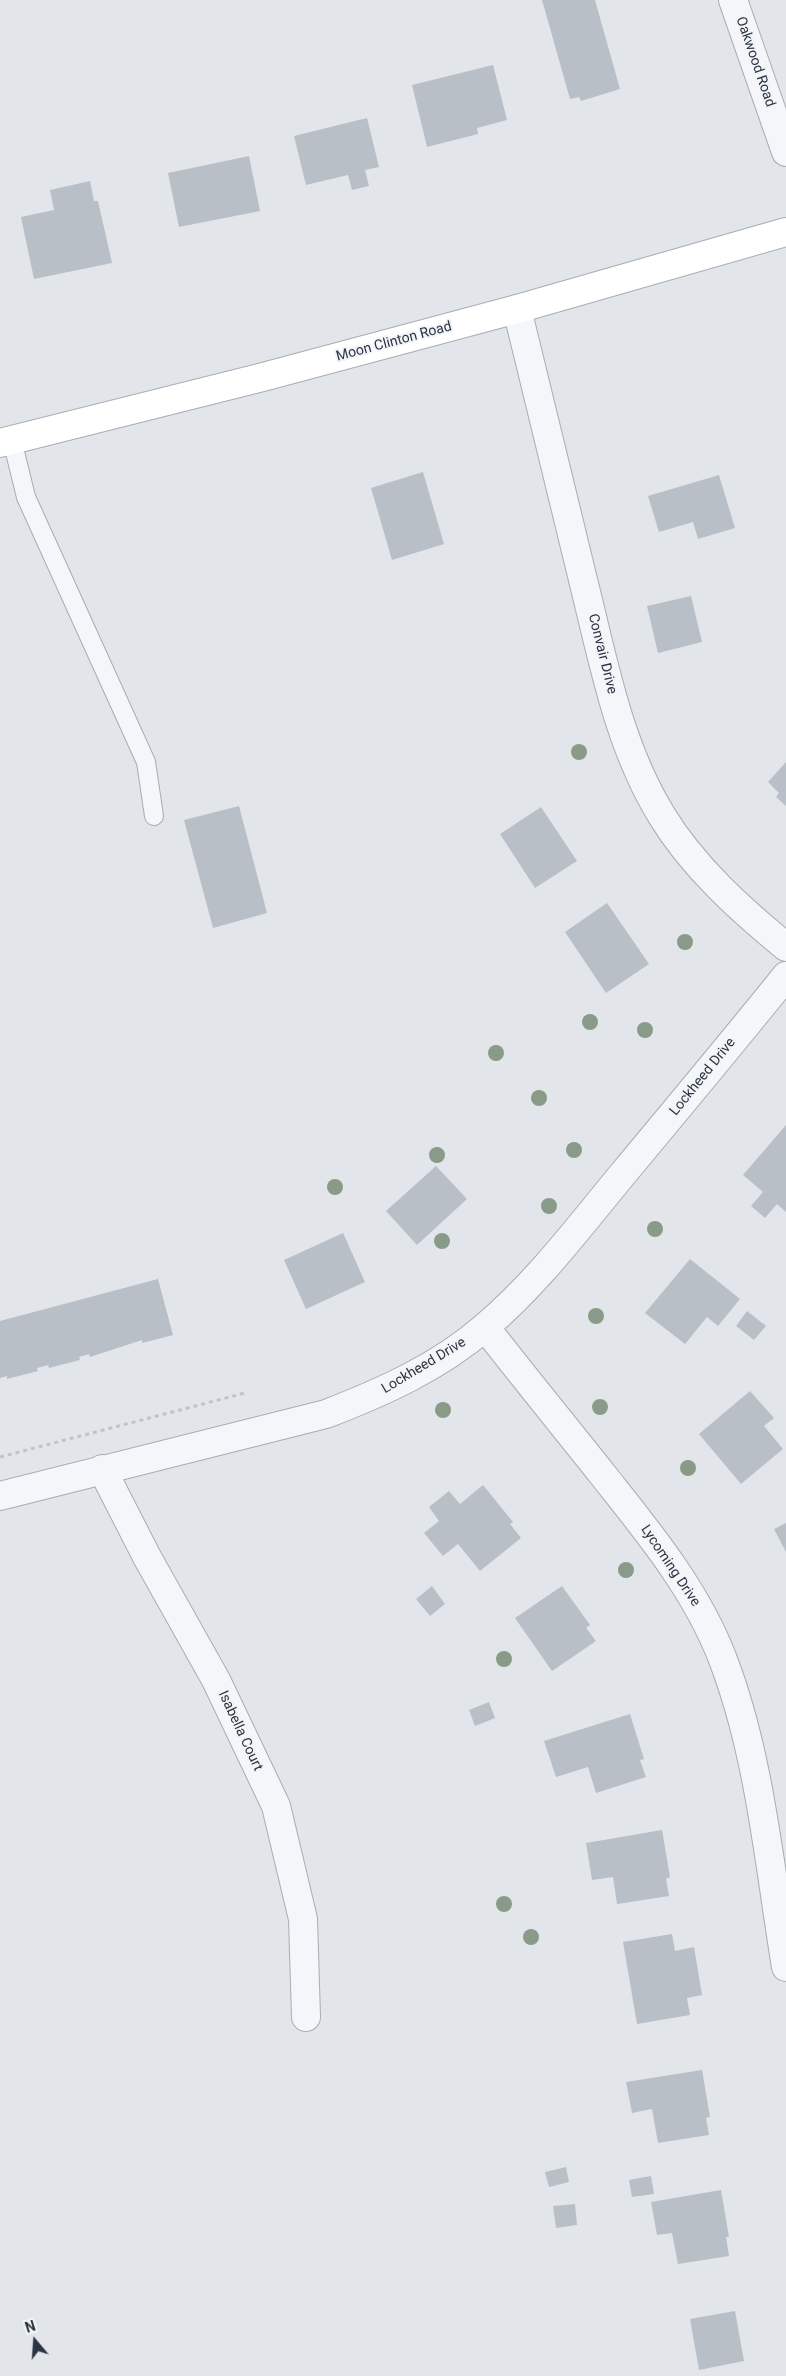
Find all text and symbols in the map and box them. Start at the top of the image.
street label: Oakwood Road [732,15,778,109]
street label: Moon Clinton Road [334,319,454,365]
street label: Convair Drive [584,612,620,696]
street label: Lockheed Drive [666,1035,740,1119]
street label: Lockheed Drive [379,1334,469,1398]
street label: Lycoming Drive [637,1522,703,1610]
street label: Isabella Court [214,1688,266,1774]
north arrow [10,2316,60,2366]
text: N [23,2318,38,2336]

